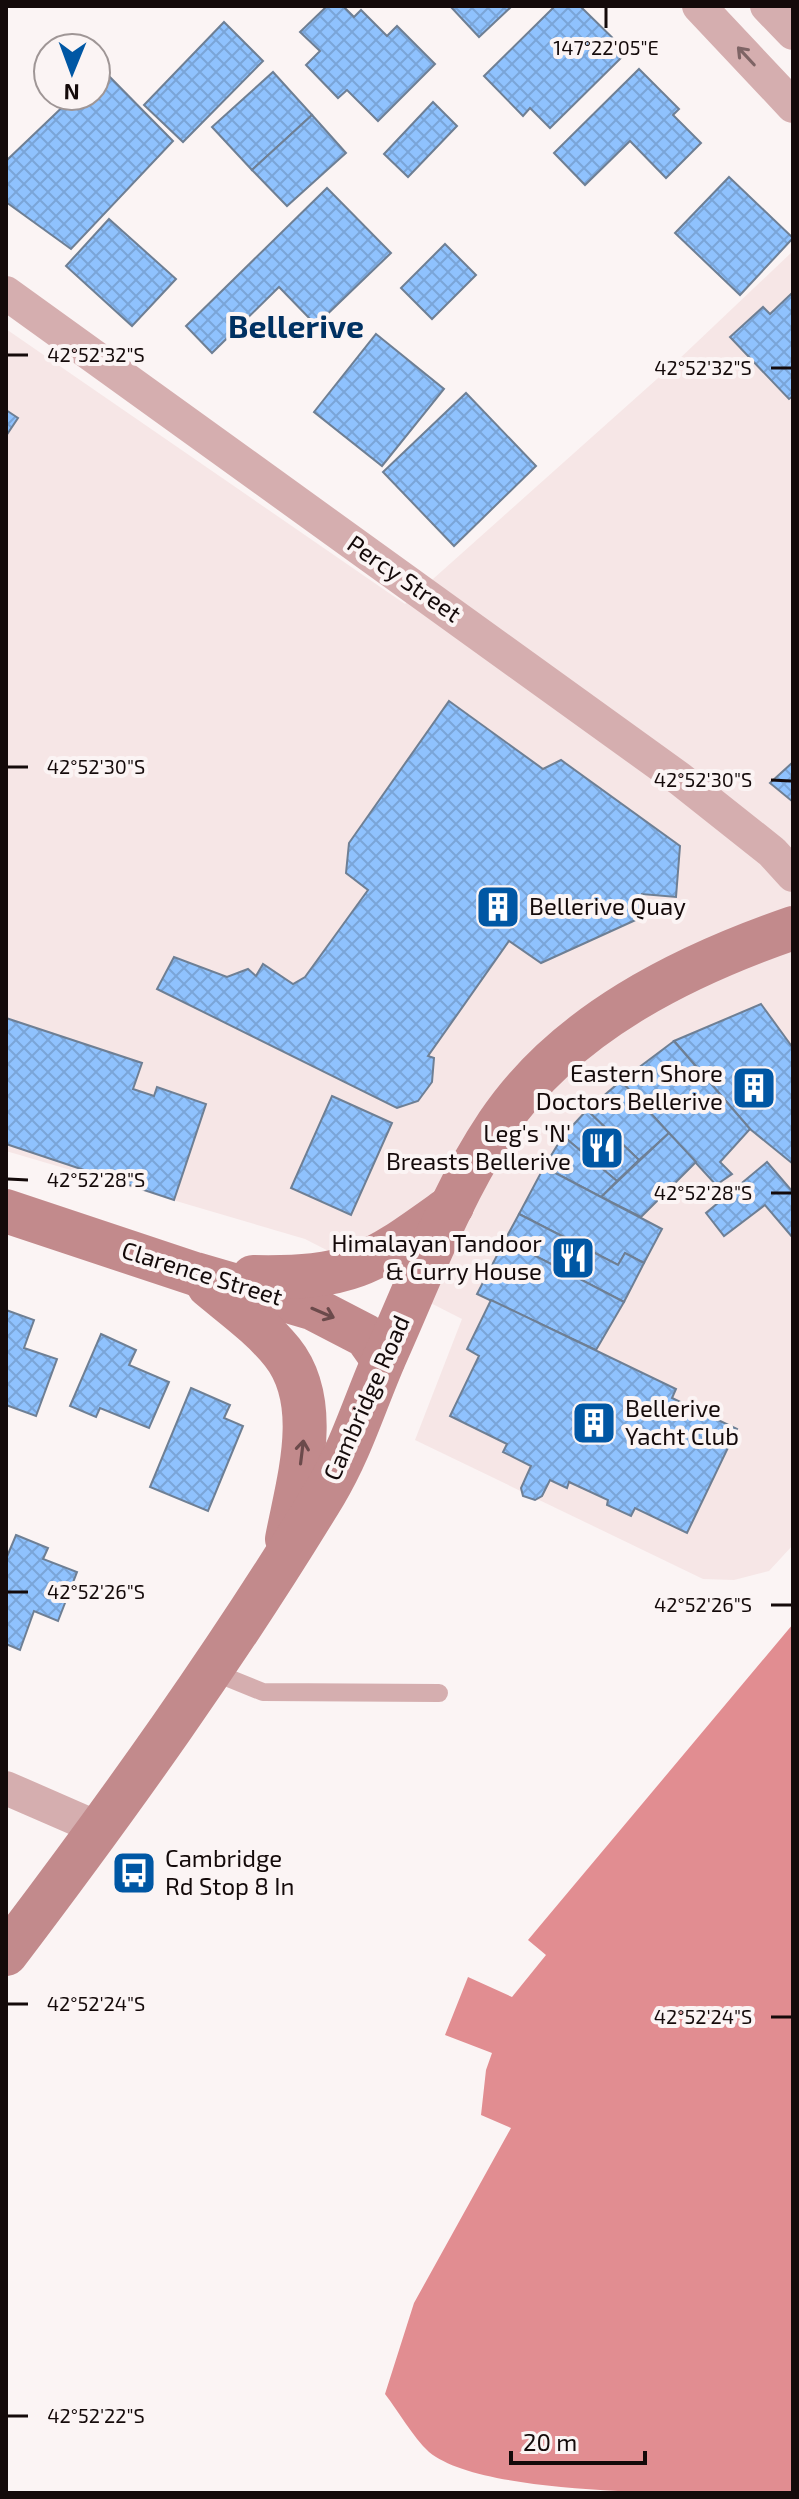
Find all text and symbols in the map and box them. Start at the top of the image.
north arrow [32,32,112,112]
text: 147°22'05"E [553,35,659,59]
one-way arrow [736,46,755,66]
text: N [63,80,80,106]
district label: Bellerive [228,306,364,344]
text: 42°52'32"S [47,342,145,366]
text: 42°52'32"S [654,355,752,379]
street label: Percy Street [342,528,467,628]
text: 42°52'30"S [47,754,145,778]
text: 42°52'30"S [654,767,752,791]
building icon: Bellerive Quay [474,883,522,931]
place label: Bellerive Quay [529,891,686,920]
place label: Eastern Shore Doctors Bellerive [536,1058,723,1115]
building icon: Eastern Shore Doctors Bellerive [730,1064,778,1112]
place label: Leg's 'N' Breasts Bellerive [386,1118,571,1175]
restaurant icon: Leg's 'N' Breasts Bellerive [578,1124,626,1172]
text: 42°52'28"S [47,1167,145,1191]
text: 42°52'28"S [654,1180,752,1204]
place label: Himalayan Tandoor & Curry House [332,1228,542,1285]
street label: Clarence Street [119,1234,286,1311]
restaurant icon: Himalayan Tandoor & Curry House [549,1234,597,1282]
one-way arrow [310,1307,335,1322]
street label: Cambridge Road [316,1310,415,1484]
place label: Bellerive Yacht Club [625,1393,739,1450]
building icon: Bellerive Yacht Club [570,1399,618,1447]
one-way arrow [295,1440,310,1466]
text: 42°52'26"S [47,1579,145,1603]
text: 42°52'26"S [654,1592,752,1616]
place label: Cambridge Rd Stop 8 In [165,1843,294,1900]
bus stop icon: Cambridge Rd Stop 8 In [110,1849,158,1897]
text: 42°52'24"S [47,1991,145,2015]
text: 42°52'24"S [654,2004,752,2028]
text: 42°52'22"S [47,2403,145,2427]
scale bar [511,2415,645,2465]
text: 20 m [523,2427,577,2456]

